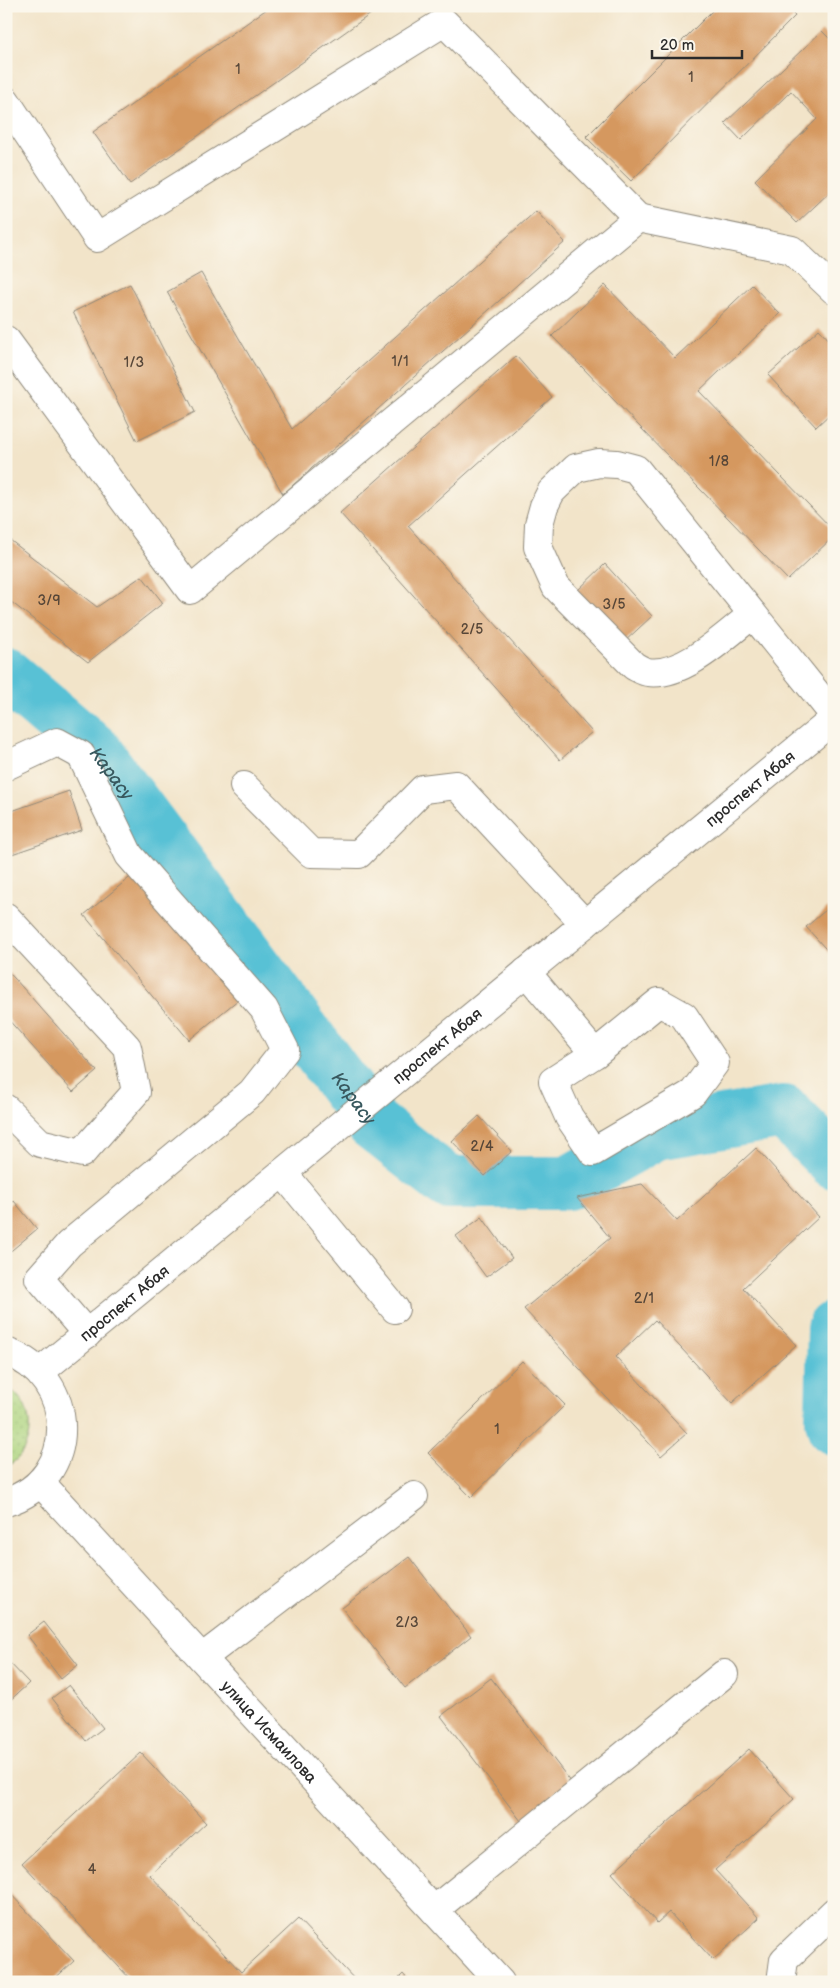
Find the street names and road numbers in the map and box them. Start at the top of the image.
street label: проспект Абая [702,747,799,832]
street label: проспект Абая [389,1004,486,1089]
street label: проспект Абая [77,1262,174,1346]
street label: улица Исмаилова [217,1677,321,1788]

